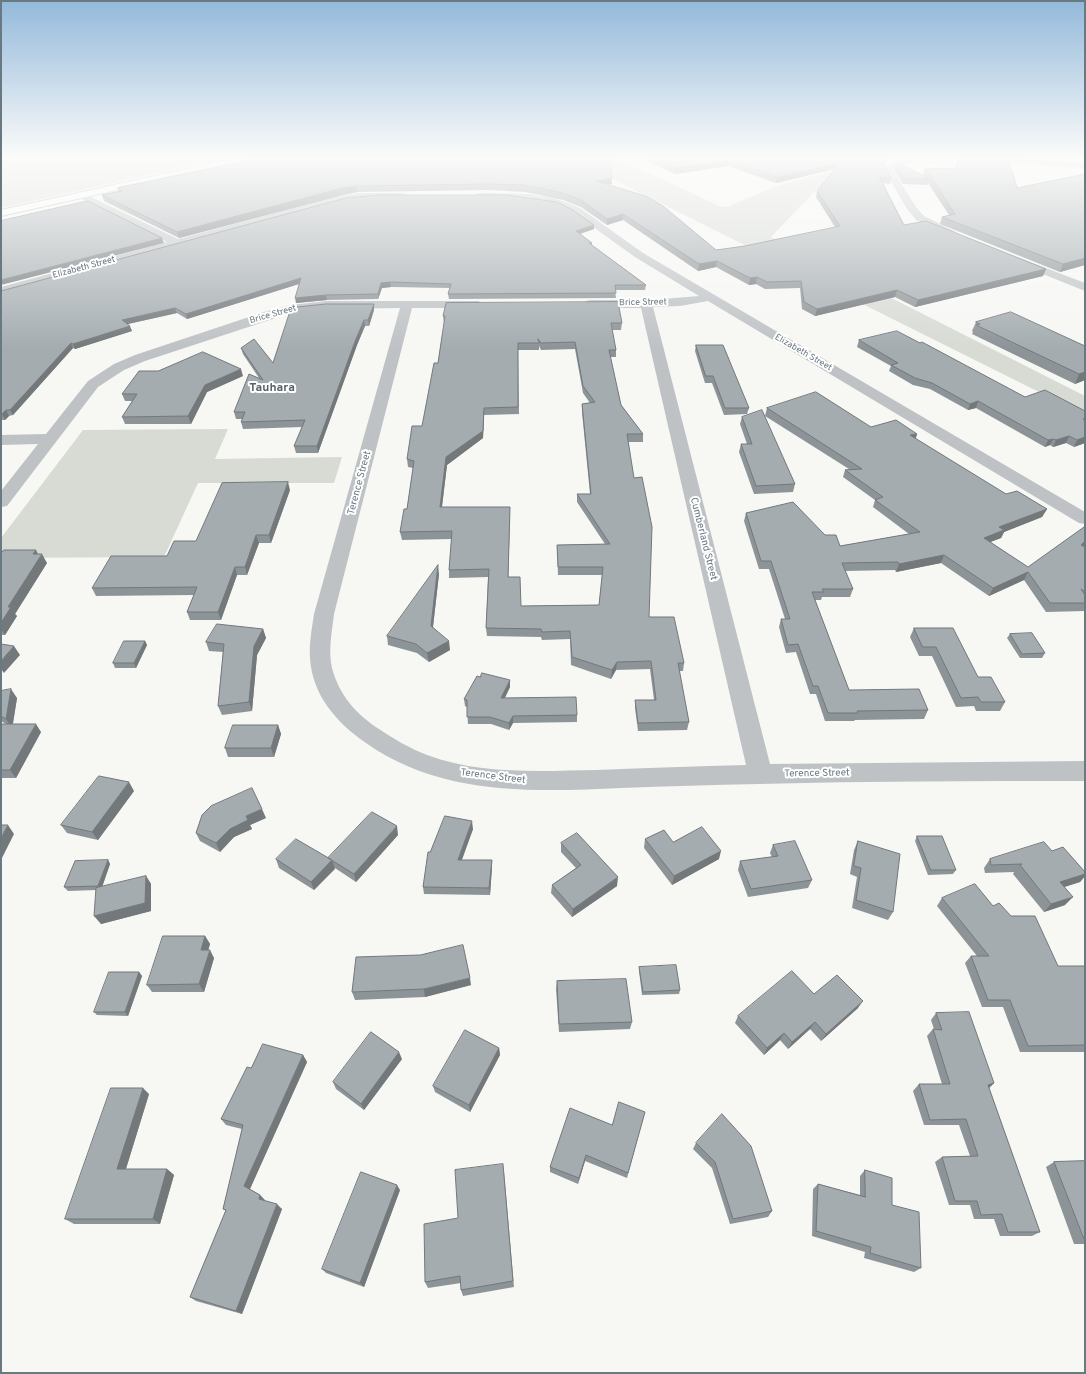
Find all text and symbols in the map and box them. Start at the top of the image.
street label: Elizabeth Street [51,254,117,282]
street label: Brice Street [619,297,667,309]
street label: Brice Street [248,303,298,327]
street label: Elizabeth Street [772,332,834,374]
district label: Tauhara [249,382,295,396]
street label: Terence Street [346,450,374,516]
street label: Cumberland Street [687,496,719,582]
street label: Terence Street [460,767,526,787]
street label: Terence Street [784,767,850,781]

